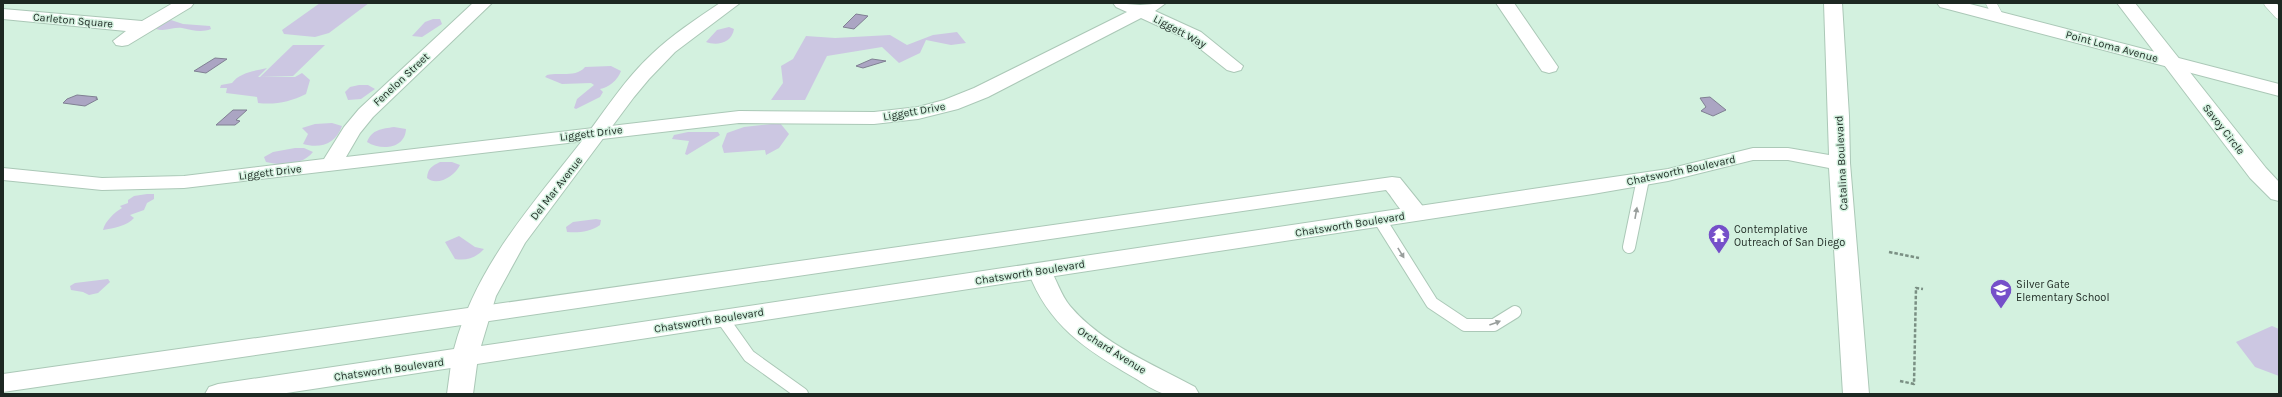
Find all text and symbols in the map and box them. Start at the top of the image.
street label: Carleton Square [32,11,114,31]
street label: Liggett Way [1151,12,1208,51]
street label: Point Loma Avenue [2064,28,2160,65]
street label: Fenelon Street [371,50,432,109]
street label: Liggett Drive [882,100,947,123]
street label: Savoy Circle [2200,102,2248,157]
street label: Catalina Boulevard [1833,115,1850,211]
street label: Liggett Drive [559,123,623,144]
street label: Chatsworth Boulevard [1625,153,1737,188]
street label: Del Mar Avenue [528,154,585,223]
street label: Liggett Drive [238,162,302,183]
one-way arrow [1633,207,1639,219]
street label: Chatsworth Boulevard [1294,209,1406,240]
temple icon: Contemplative Outreach of San Diego [1706,222,1732,255]
place label: Contemplative Outreach of San Diego [1734,223,1845,249]
one-way arrow [1397,247,1404,259]
street label: Chatsworth Boulevard [974,257,1086,288]
school or university icon: Silver Gate Elementary School [1988,277,2014,310]
place label: Silver Gate Elementary School [2016,278,2109,304]
street label: Chatsworth Boulevard [653,305,765,336]
one-way arrow [1490,320,1502,326]
street label: Orchard Avenue [1075,324,1149,377]
street label: Chatsworth Boulevard [333,355,445,384]

